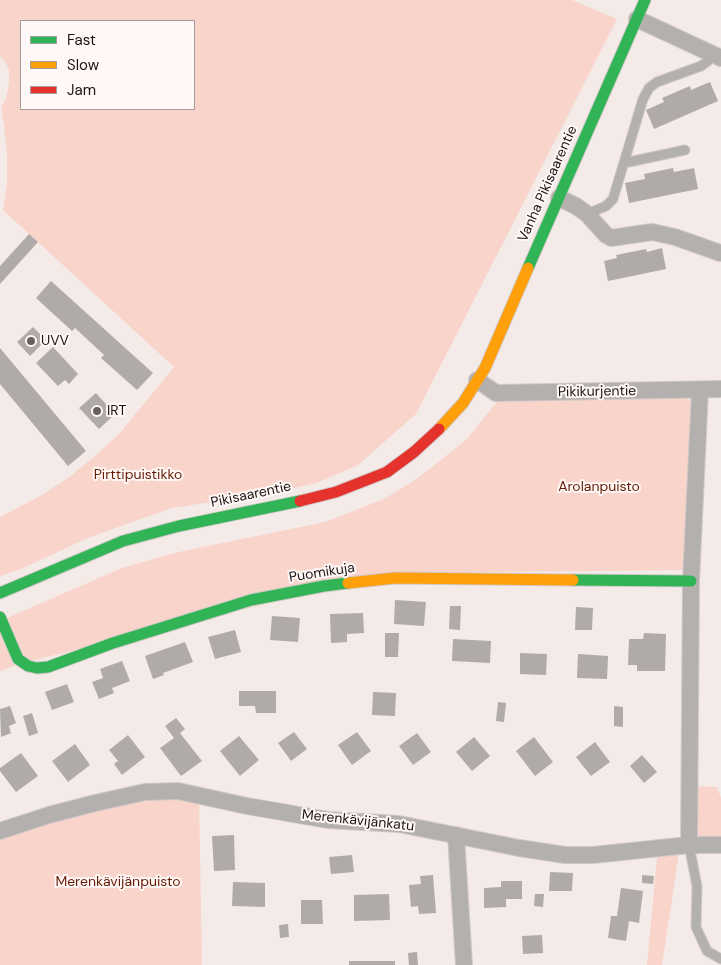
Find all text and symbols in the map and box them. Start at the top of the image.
legend [20,20,195,110]
text: Fast [67,30,96,50]
text: Slow [67,55,99,75]
text: Jam [67,80,96,100]
street label: Vanha Pikisaarentie [515,123,581,245]
place label: UVV [41,333,69,349]
marker: UVV [25,335,37,347]
street label: Pikikurjentie [558,383,636,401]
place label: IRT [107,403,126,419]
marker: IRT [91,405,103,417]
park label: Pirttipuistikko [94,467,182,483]
street label: Pikisaarentie [209,478,293,512]
park label: Arolanpuisto [558,479,640,495]
street label: Puomikuja [288,560,356,586]
street label: Merenkävijänkatu [301,807,415,835]
park label: Merenkävijänpuisto [55,874,181,890]

